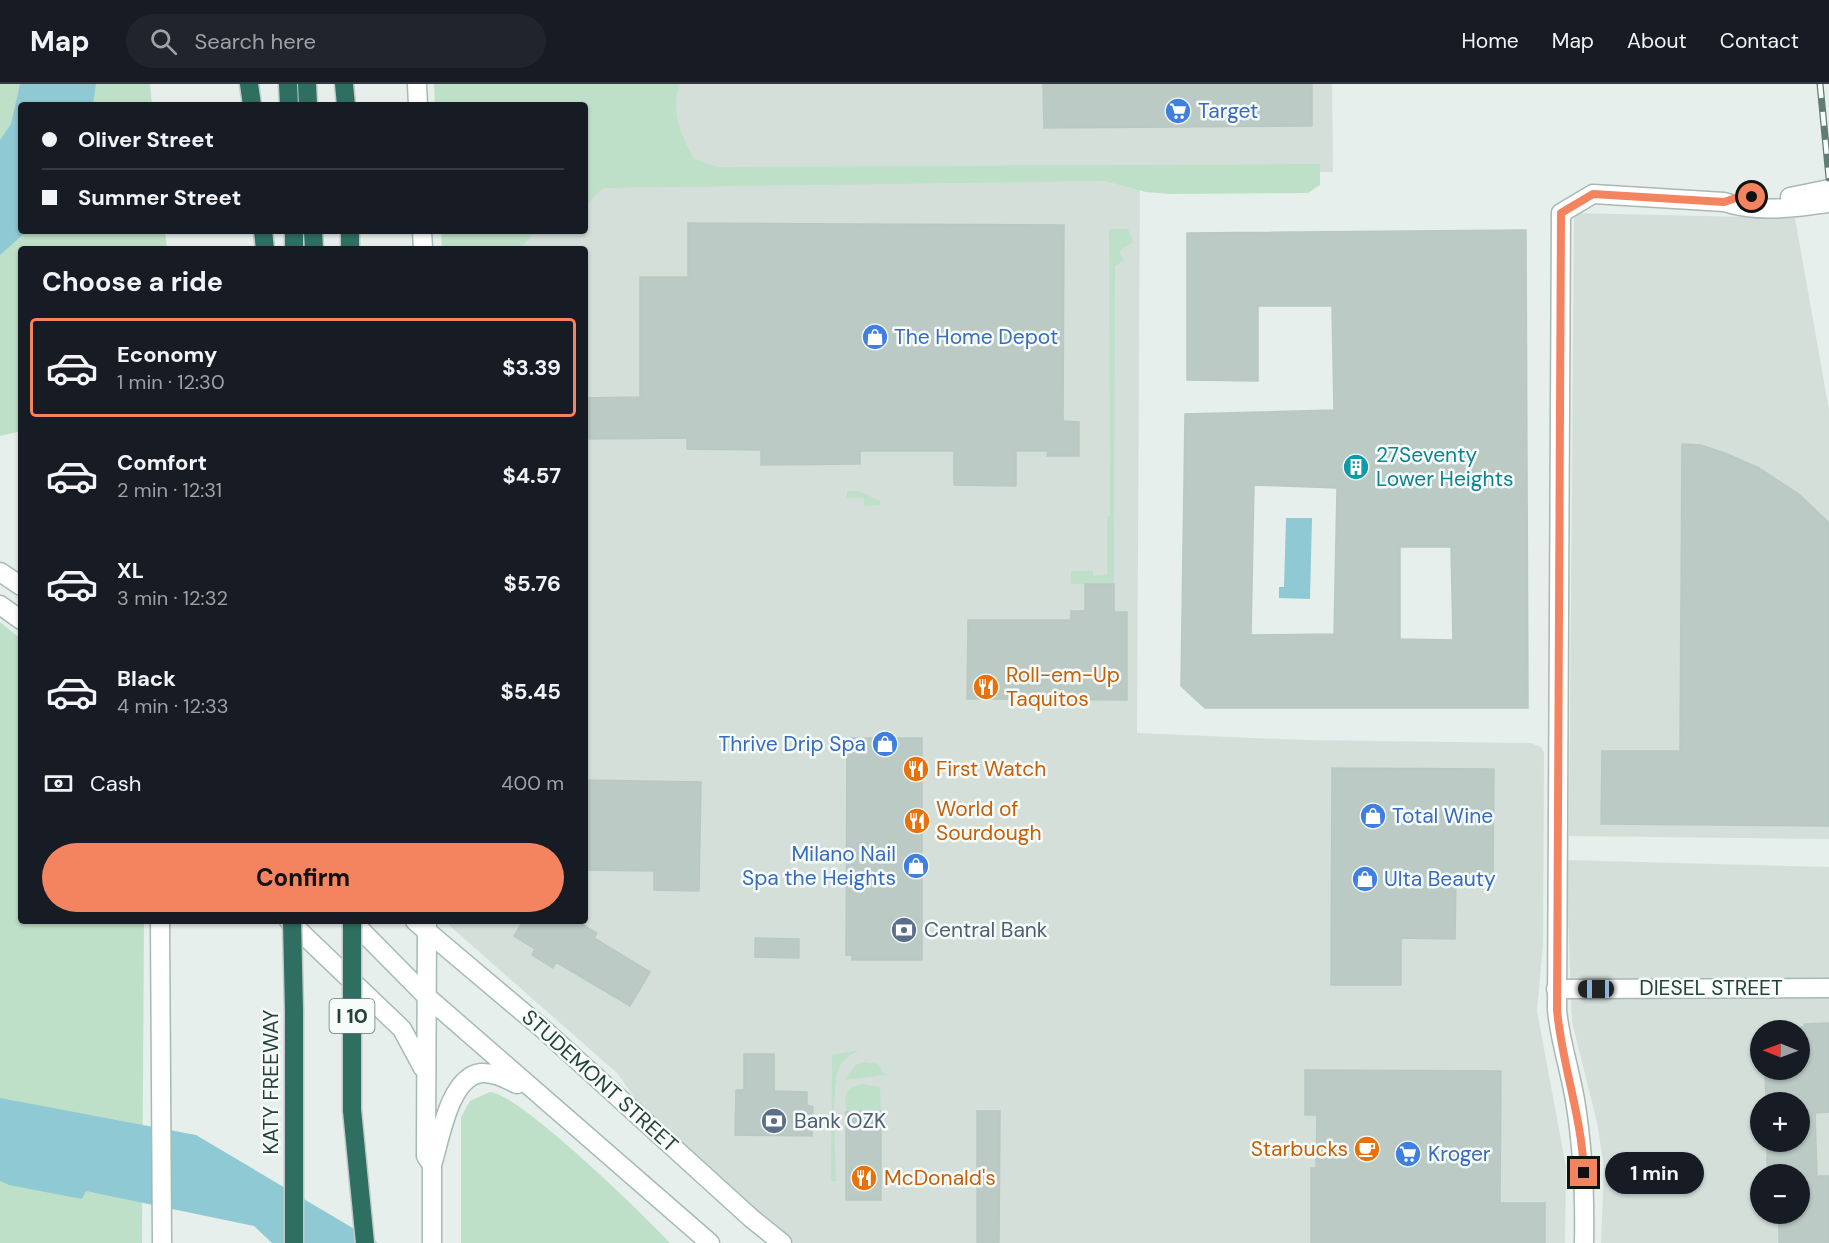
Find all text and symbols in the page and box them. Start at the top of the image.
search box [126,14,546,68]
text: Map [30,23,90,60]
icon: search [147,25,180,58]
text: Search here [195,27,316,56]
text: Home [1461,27,1519,55]
text: Map [1552,27,1594,55]
text: About [1627,27,1687,55]
text: Contact [1720,27,1799,55]
supermarket icon: Target [1163,96,1193,126]
place label: Target [1198,97,1258,125]
text: Oliver Street [78,125,214,154]
text: Summer Street [78,183,241,212]
route start [1738,183,1765,210]
text: Choose a ride [42,264,223,299]
shop icon: The Home Depot [860,322,890,352]
place label: The Home Depot [894,323,1058,351]
text: Economy [117,340,217,369]
icon: car [45,341,99,395]
text: $3.39 [502,353,561,382]
text: 1 min · 12:30 [117,369,225,395]
place label: 27Seventy Lower Heights [1376,441,1513,493]
text: Comfort [117,448,207,477]
icon: car [45,449,99,503]
building icon: 27Seventy Lower Heights [1341,452,1371,482]
text: $4.57 [503,461,561,490]
text: 2 min · 12:31 [117,477,222,503]
text: XL [117,556,144,585]
icon: car [45,557,99,611]
text: $5.76 [504,569,561,598]
text: 3 min · 12:32 [117,585,228,611]
place label: Roll-em-Up Taquitos [1006,661,1120,713]
text: Black [117,664,176,693]
icon: car [45,665,99,719]
restaurant icon: Roll-em-Up Taquitos [971,672,1001,702]
text: $5.45 [500,677,561,706]
text: 4 min · 12:33 [117,693,229,719]
shop icon: Thrive Drip Spa [870,729,900,759]
place label: Thrive Drip Spa [719,730,866,758]
restaurant icon: First Watch [901,754,931,784]
place label: First Watch [936,755,1046,783]
icon: cash [42,767,75,800]
text: Cash [90,769,141,798]
text: 400 m [501,770,564,796]
place label: World of Sourdough [936,795,1041,847]
shop icon: Total Wine [1358,801,1388,831]
place label: Total Wine [1392,802,1493,830]
restaurant icon: World of Sourdough [902,806,932,836]
place label: Milano Nail Spa the Heights [742,840,896,892]
button: Confirm [42,843,564,912]
shop icon: Milano Nail Spa the Heights [901,851,931,881]
shop icon: Ulta Beauty [1350,864,1380,894]
place label: Ulta Beauty [1384,865,1496,893]
bank icon: Central Bank [889,915,919,945]
place label: Central Bank [924,916,1048,944]
street label: DIESEL STREET [1639,974,1783,1002]
car [1578,980,1614,998]
road number: I 10 [330,999,374,1033]
street label: STUDEMONT STREET [516,1003,684,1159]
street label: KATY FREEWAY [257,1010,285,1154]
north arrow [1750,1020,1810,1080]
map controls [1750,1020,1810,1224]
button: + [1750,1092,1810,1152]
bank icon: Bank OZK [759,1106,789,1136]
place label: Bank OZK [794,1107,886,1135]
cafe icon: Starbucks [1352,1134,1382,1164]
place label: Starbucks [1251,1135,1348,1163]
supermarket icon: Kroger [1393,1139,1423,1169]
place label: Kroger [1428,1140,1491,1168]
callout: 1 min [1605,1152,1704,1194]
route end [1570,1159,1597,1186]
text: 1 min [1630,1160,1679,1186]
restaurant icon: McDonald's [849,1163,879,1193]
place label: McDonald's [884,1164,996,1192]
button: − [1750,1164,1810,1224]

